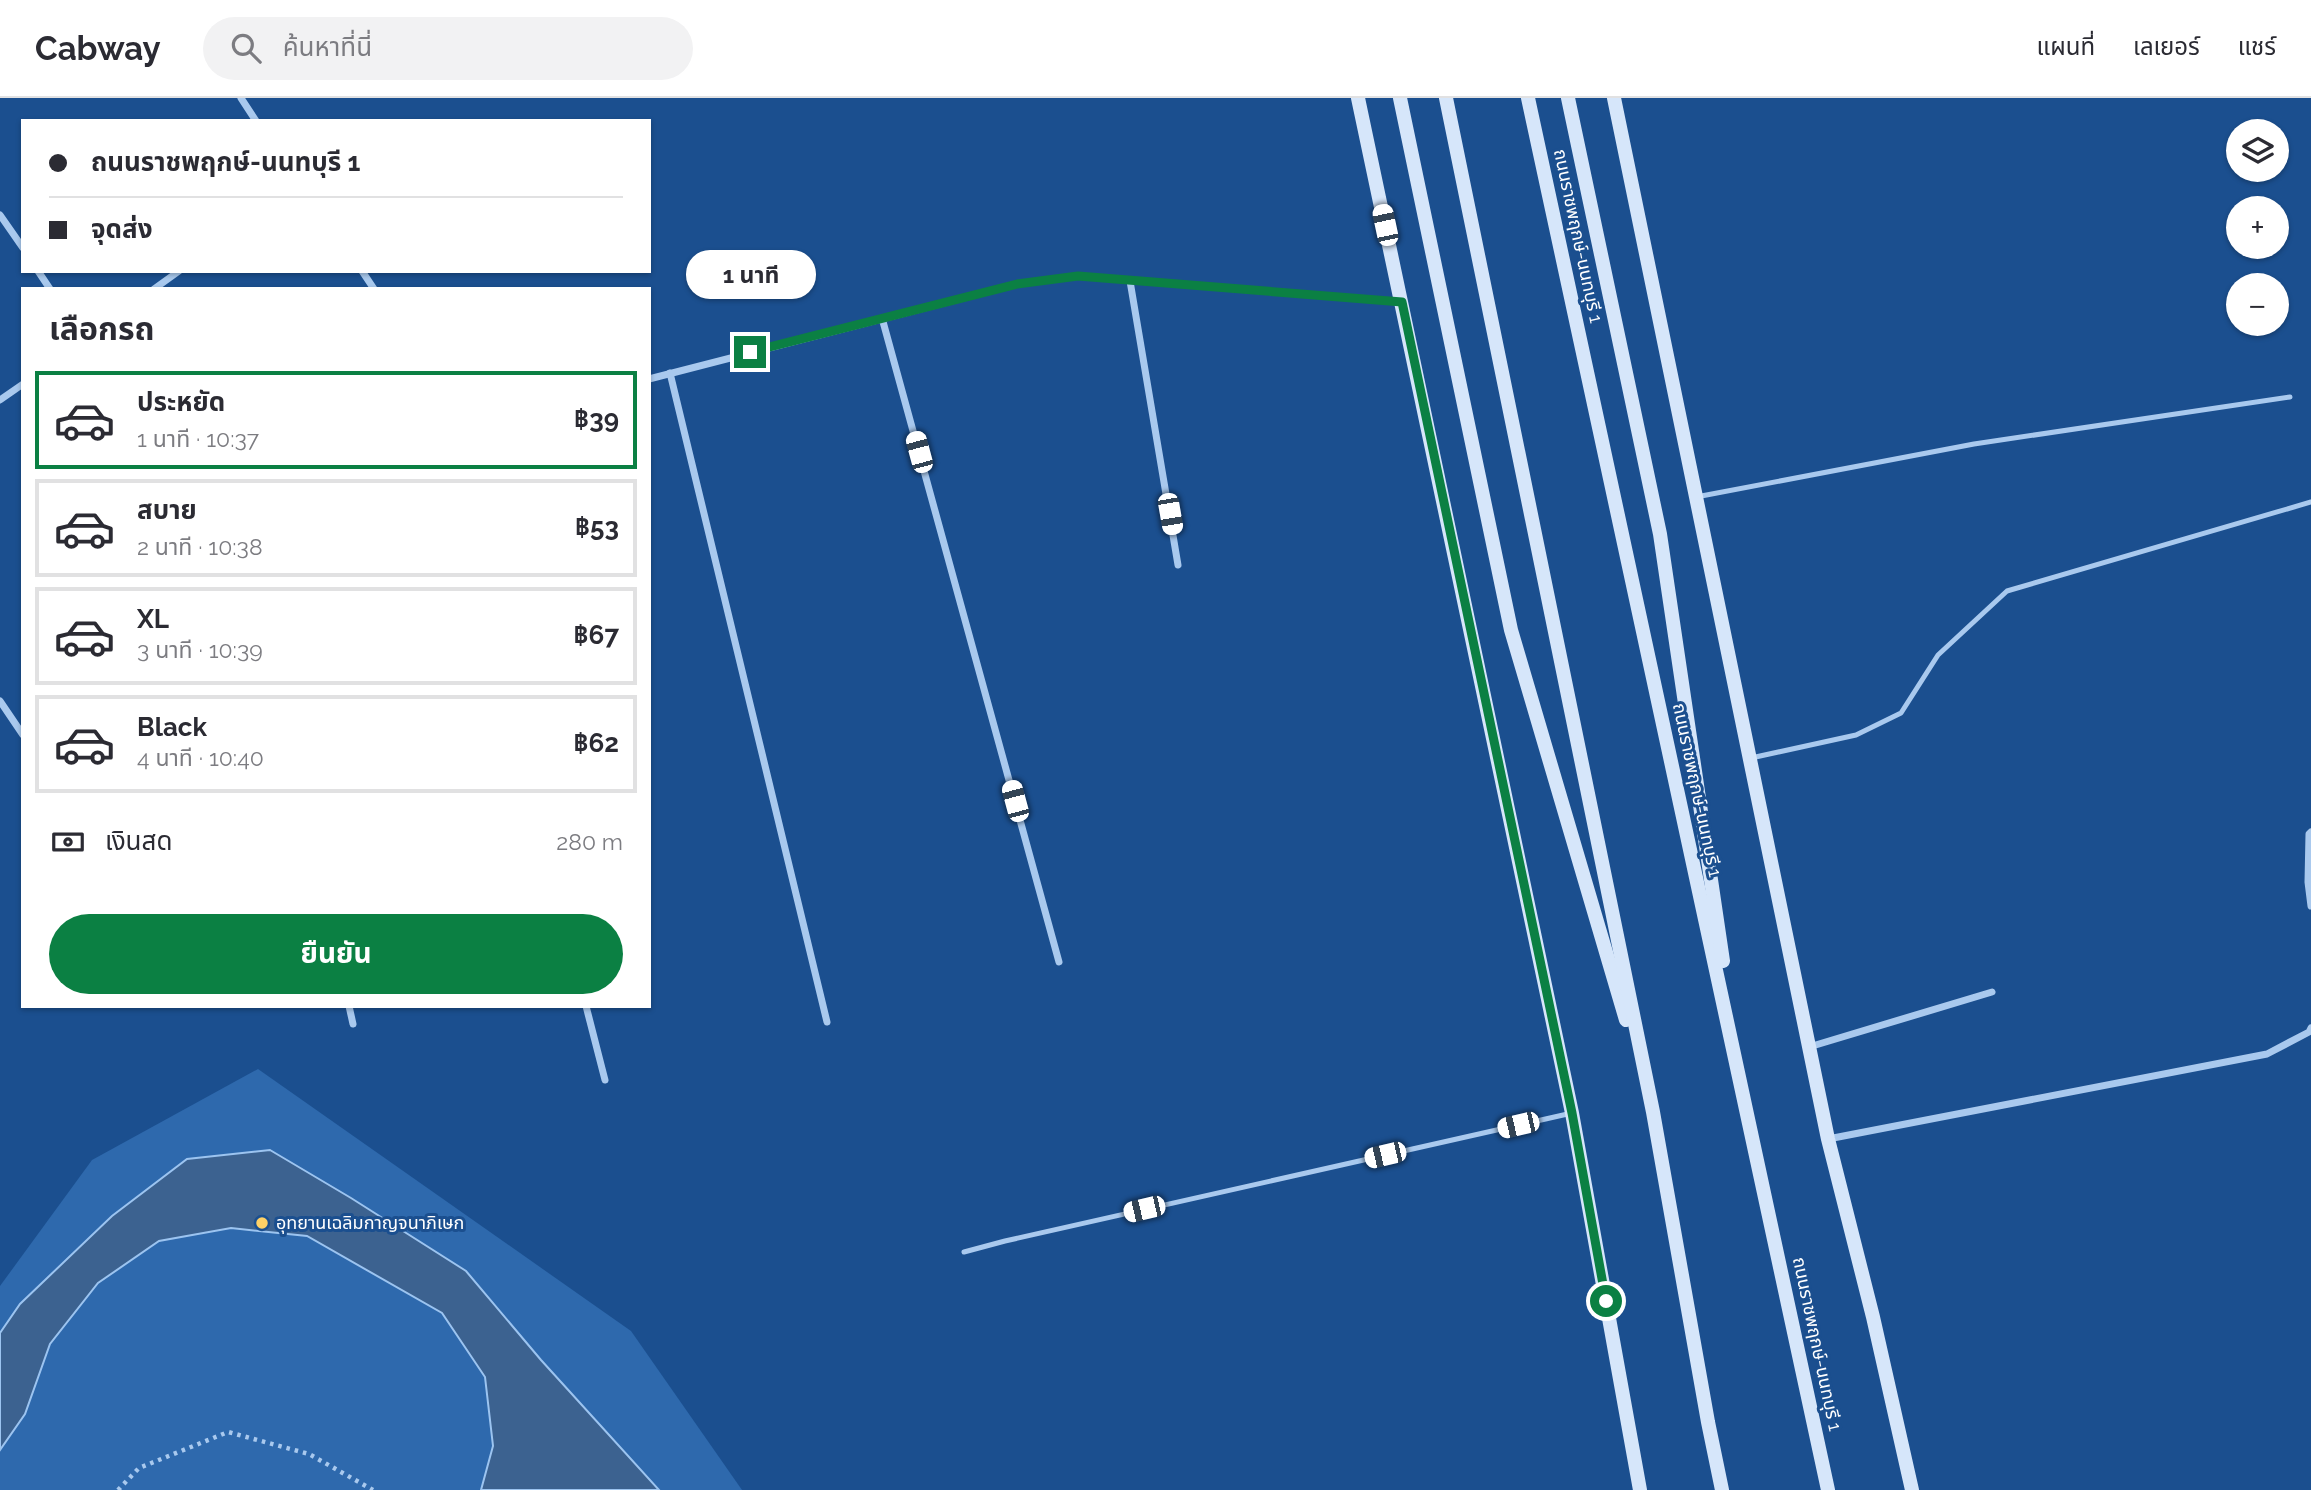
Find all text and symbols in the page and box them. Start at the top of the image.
search box [203,17,693,80]
text: Cabway [35,29,161,68]
icon: search [227,29,265,67]
text: ค้นหาที่นี่ [283,32,372,62]
text: แผนที่ [2037,32,2095,61]
text: เลเยอร์ [2133,32,2200,61]
text: แชร์ [2238,32,2276,61]
map controls [2226,119,2289,336]
button: layers [2226,119,2289,182]
text: ถนนราชพฤกษ์-นนทบุรี 1 [91,147,360,177]
street label: ถนนราชพฤกษ์-นนทบุรี 1 [1549,147,1607,325]
button: + [2226,196,2289,259]
car [1371,202,1400,248]
text: จุดส่ง [91,214,153,244]
callout: 1 นาที [685,250,815,300]
text: 1 นาที [723,261,779,288]
button: − [2226,273,2289,336]
text: เลือกรถ [49,310,154,347]
route end [734,336,766,368]
text: ประหยัด [137,387,225,417]
icon: car [53,389,116,452]
text: ฿39 [574,404,619,434]
text: 1 นาที · 10:37 [137,425,259,452]
car [904,429,935,475]
car [1157,491,1184,537]
text: สบาย [137,495,197,525]
icon: car [53,497,116,560]
text: ฿53 [575,512,619,542]
text: 2 นาที · 10:38 [137,533,263,560]
text: XL [137,604,169,634]
icon: car [53,605,116,668]
text: ฿67 [574,620,619,650]
text: 3 นาที · 10:39 [137,636,263,663]
street label: ถนนราชพฤกษ์-นนทบุรี 1 [1668,701,1726,879]
text: Black [137,712,207,742]
icon: car [53,713,116,776]
text: ฿62 [573,728,619,758]
text: 4 นาที · 10:40 [137,744,264,771]
car [1000,778,1031,824]
icon: cash [49,823,87,861]
text: เงินสด [105,826,172,856]
text: 280 m [556,828,623,855]
button: ยืนยัน [49,914,623,994]
car [1496,1110,1541,1140]
car [1363,1140,1408,1170]
car [1122,1194,1167,1224]
place label: อุทยานเฉลิมกาญจนาภิเษก [276,1212,464,1234]
marker: อุทยานเฉลิมกาญจนาภิเษก [254,1215,270,1231]
street label: ถนนราชพฤกษ์-นนทบุรี 1 [1788,1255,1846,1433]
route start [1590,1285,1622,1317]

